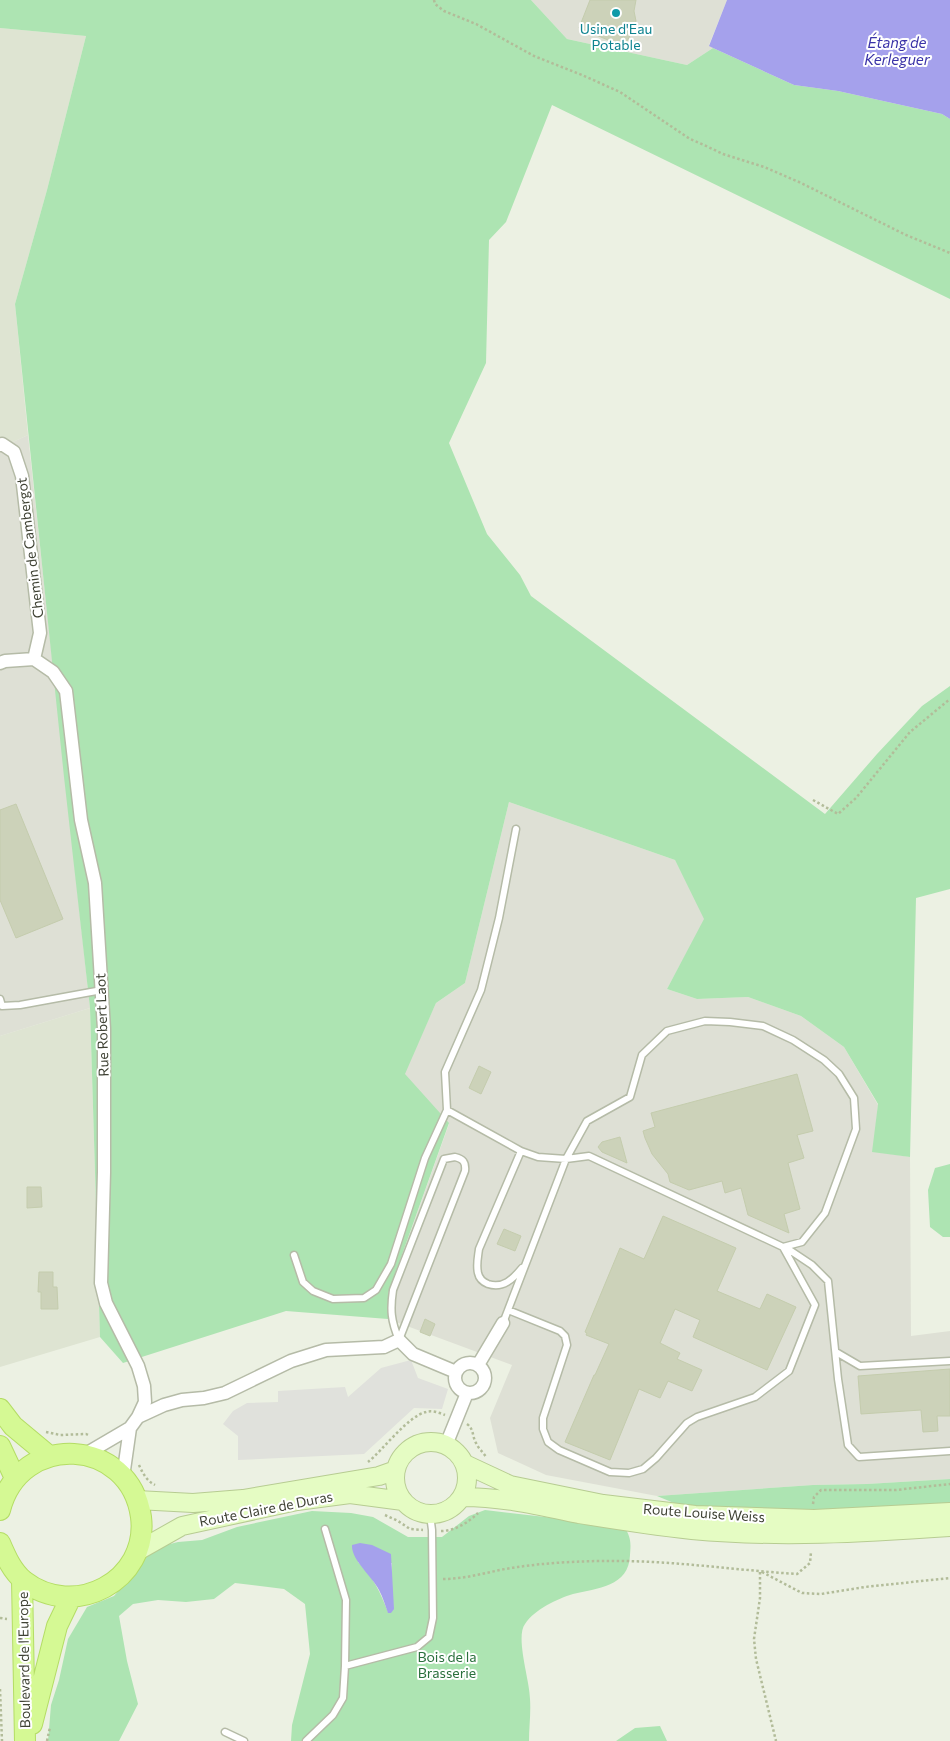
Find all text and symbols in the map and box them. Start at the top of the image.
marker: Usine d'Eau Potable [610,7,622,19]
place label: Usine d'Eau Potable [580,20,652,53]
water label: Étang de Kerleguer [864,32,931,68]
street label: Chemin de Cambergot [12,477,47,619]
street label: Rue Robert Laot [91,973,112,1077]
street label: Route Claire de Duras [198,1487,334,1530]
street label: Route Louise Weiss [643,1500,766,1525]
street label: Boulevard de l'Europe [14,1592,33,1728]
park label: Bois de la Brasserie [417,1648,477,1681]

